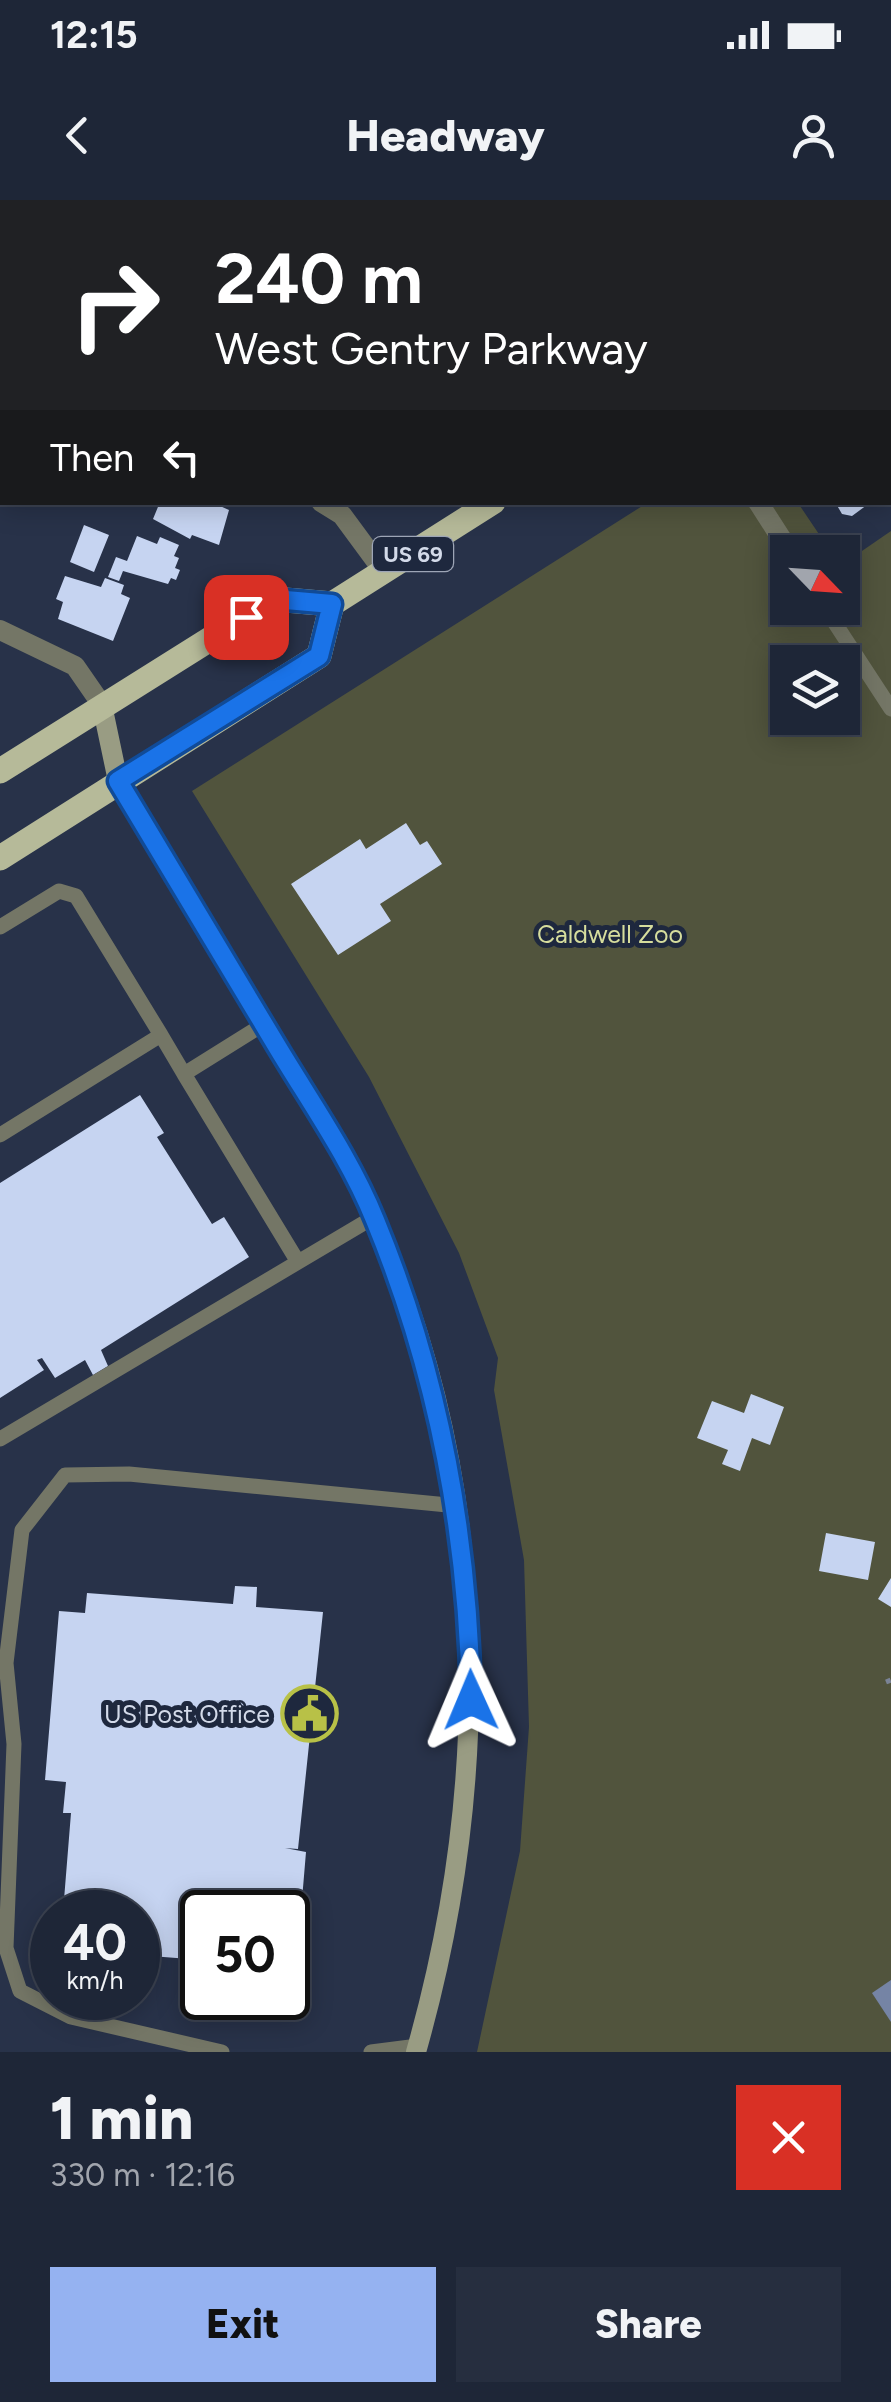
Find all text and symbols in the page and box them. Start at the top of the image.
text: 12:15 [50,12,138,58]
icon: back [50,108,105,163]
text: Headway [346,108,545,162]
icon: person [786,108,841,163]
text: 240 m [215,236,423,321]
icon: right [50,240,180,370]
text: West Gentry Parkway [215,321,648,375]
icon: left [154,430,209,485]
text: Then [50,435,134,481]
north arrow [770,535,860,625]
map controls [770,535,860,735]
road number: US 69 [373,537,453,571]
pin [204,575,289,660]
icon: arrive [219,590,274,645]
button: layers [770,645,860,735]
park label: Caldwell Zoo [537,919,683,949]
position arrow [419,1648,523,1752]
public building icon: US Post Office [279,1684,339,1744]
place label: US Post Office [104,1699,270,1729]
speed limit sign: 50 [180,1890,310,2020]
text: 40 [63,1912,127,1973]
text: km/h [66,1965,124,1995]
text: 1 min [50,2082,193,2154]
button: close [736,2085,841,2190]
text: 330 m · 12:16 [50,2156,235,2194]
button: Exit [50,2267,436,2382]
button: Share [456,2267,841,2382]

